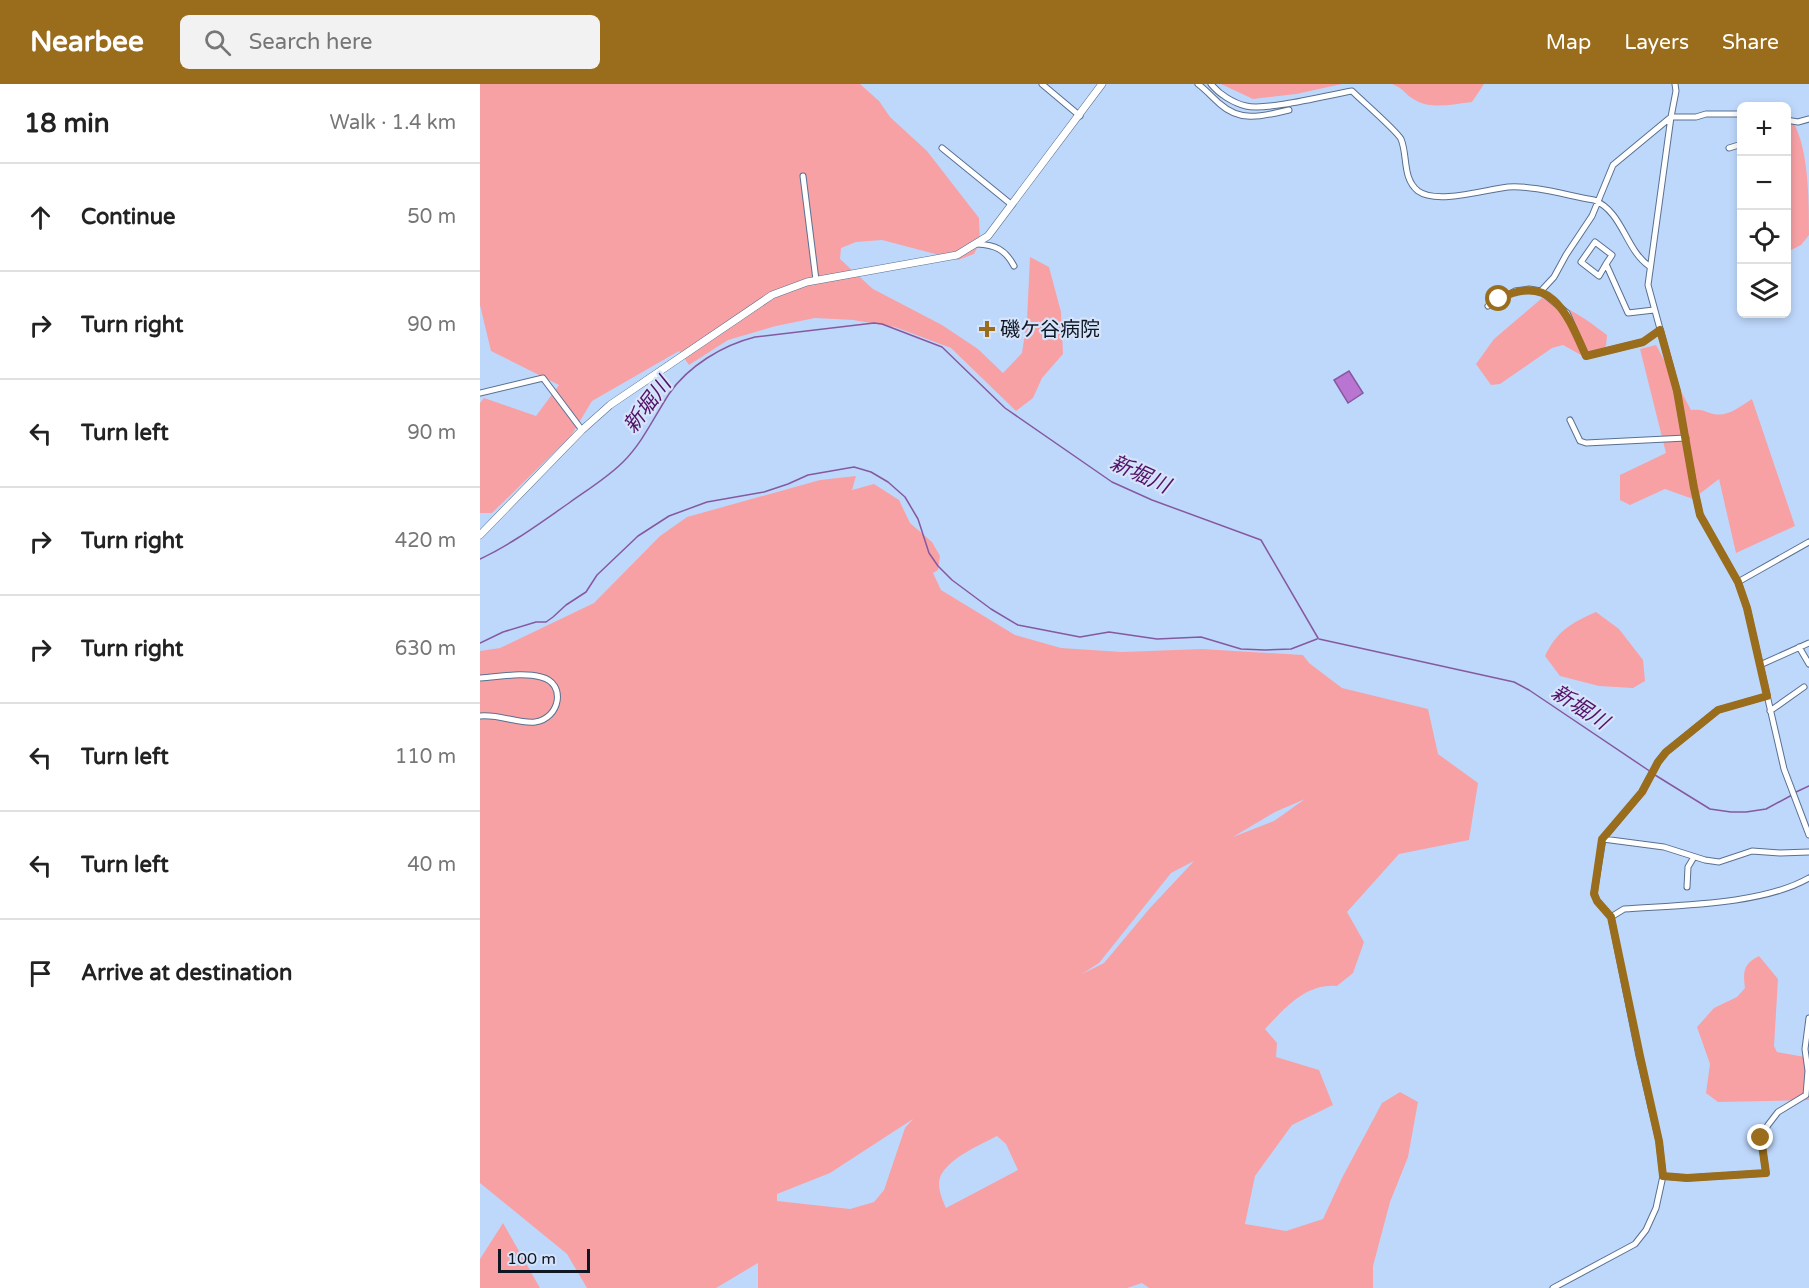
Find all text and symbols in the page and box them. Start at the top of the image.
search box [180,15,600,69]
text: Nearbee [30,25,144,59]
icon: search [201,26,234,59]
text: Search here [249,29,372,55]
text: Map [1546,30,1591,55]
text: Layers [1624,30,1689,55]
text: Share [1722,30,1779,55]
map controls [1737,102,1791,318]
button: + [1737,102,1791,156]
text: 18 min [24,108,110,139]
text: Walk · 1.4 km [329,111,456,135]
button: − [1737,156,1791,210]
icon: ahead [24,201,57,234]
text: Continue [81,204,176,230]
text: 50 m [407,205,456,229]
button: locate [1737,210,1791,264]
button: layers [1737,264,1791,318]
route start [1485,285,1511,311]
icon: right [24,309,57,342]
text: Turn right [81,312,183,338]
text: 90 m [407,313,456,337]
place label: 磯ケ谷病院 [1000,318,1100,342]
marker: 磯ケ谷病院 [978,320,996,338]
water label: 新堀川 [618,371,678,438]
icon: left [24,417,57,450]
text: Turn left [81,420,169,446]
text: 90 m [407,421,456,445]
water label: 新堀川 [1106,450,1175,500]
icon: right [24,525,57,558]
text: Turn right [81,528,183,554]
text: 420 m [395,529,456,553]
icon: right [24,633,57,666]
text: Turn right [81,636,183,662]
text: 630 m [395,637,456,661]
water label: 新堀川 [1547,680,1615,736]
icon: left [24,741,57,774]
text: Turn left [81,744,169,770]
text: 110 m [395,745,456,769]
icon: left [24,849,57,882]
text: Turn left [81,852,169,878]
text: 40 m [407,853,456,877]
icon: arrive [24,957,57,990]
text: Arrive at destination [81,960,292,986]
route end [1747,1124,1773,1150]
scale bar [498,1246,590,1274]
text: 100 m [507,1249,556,1269]

